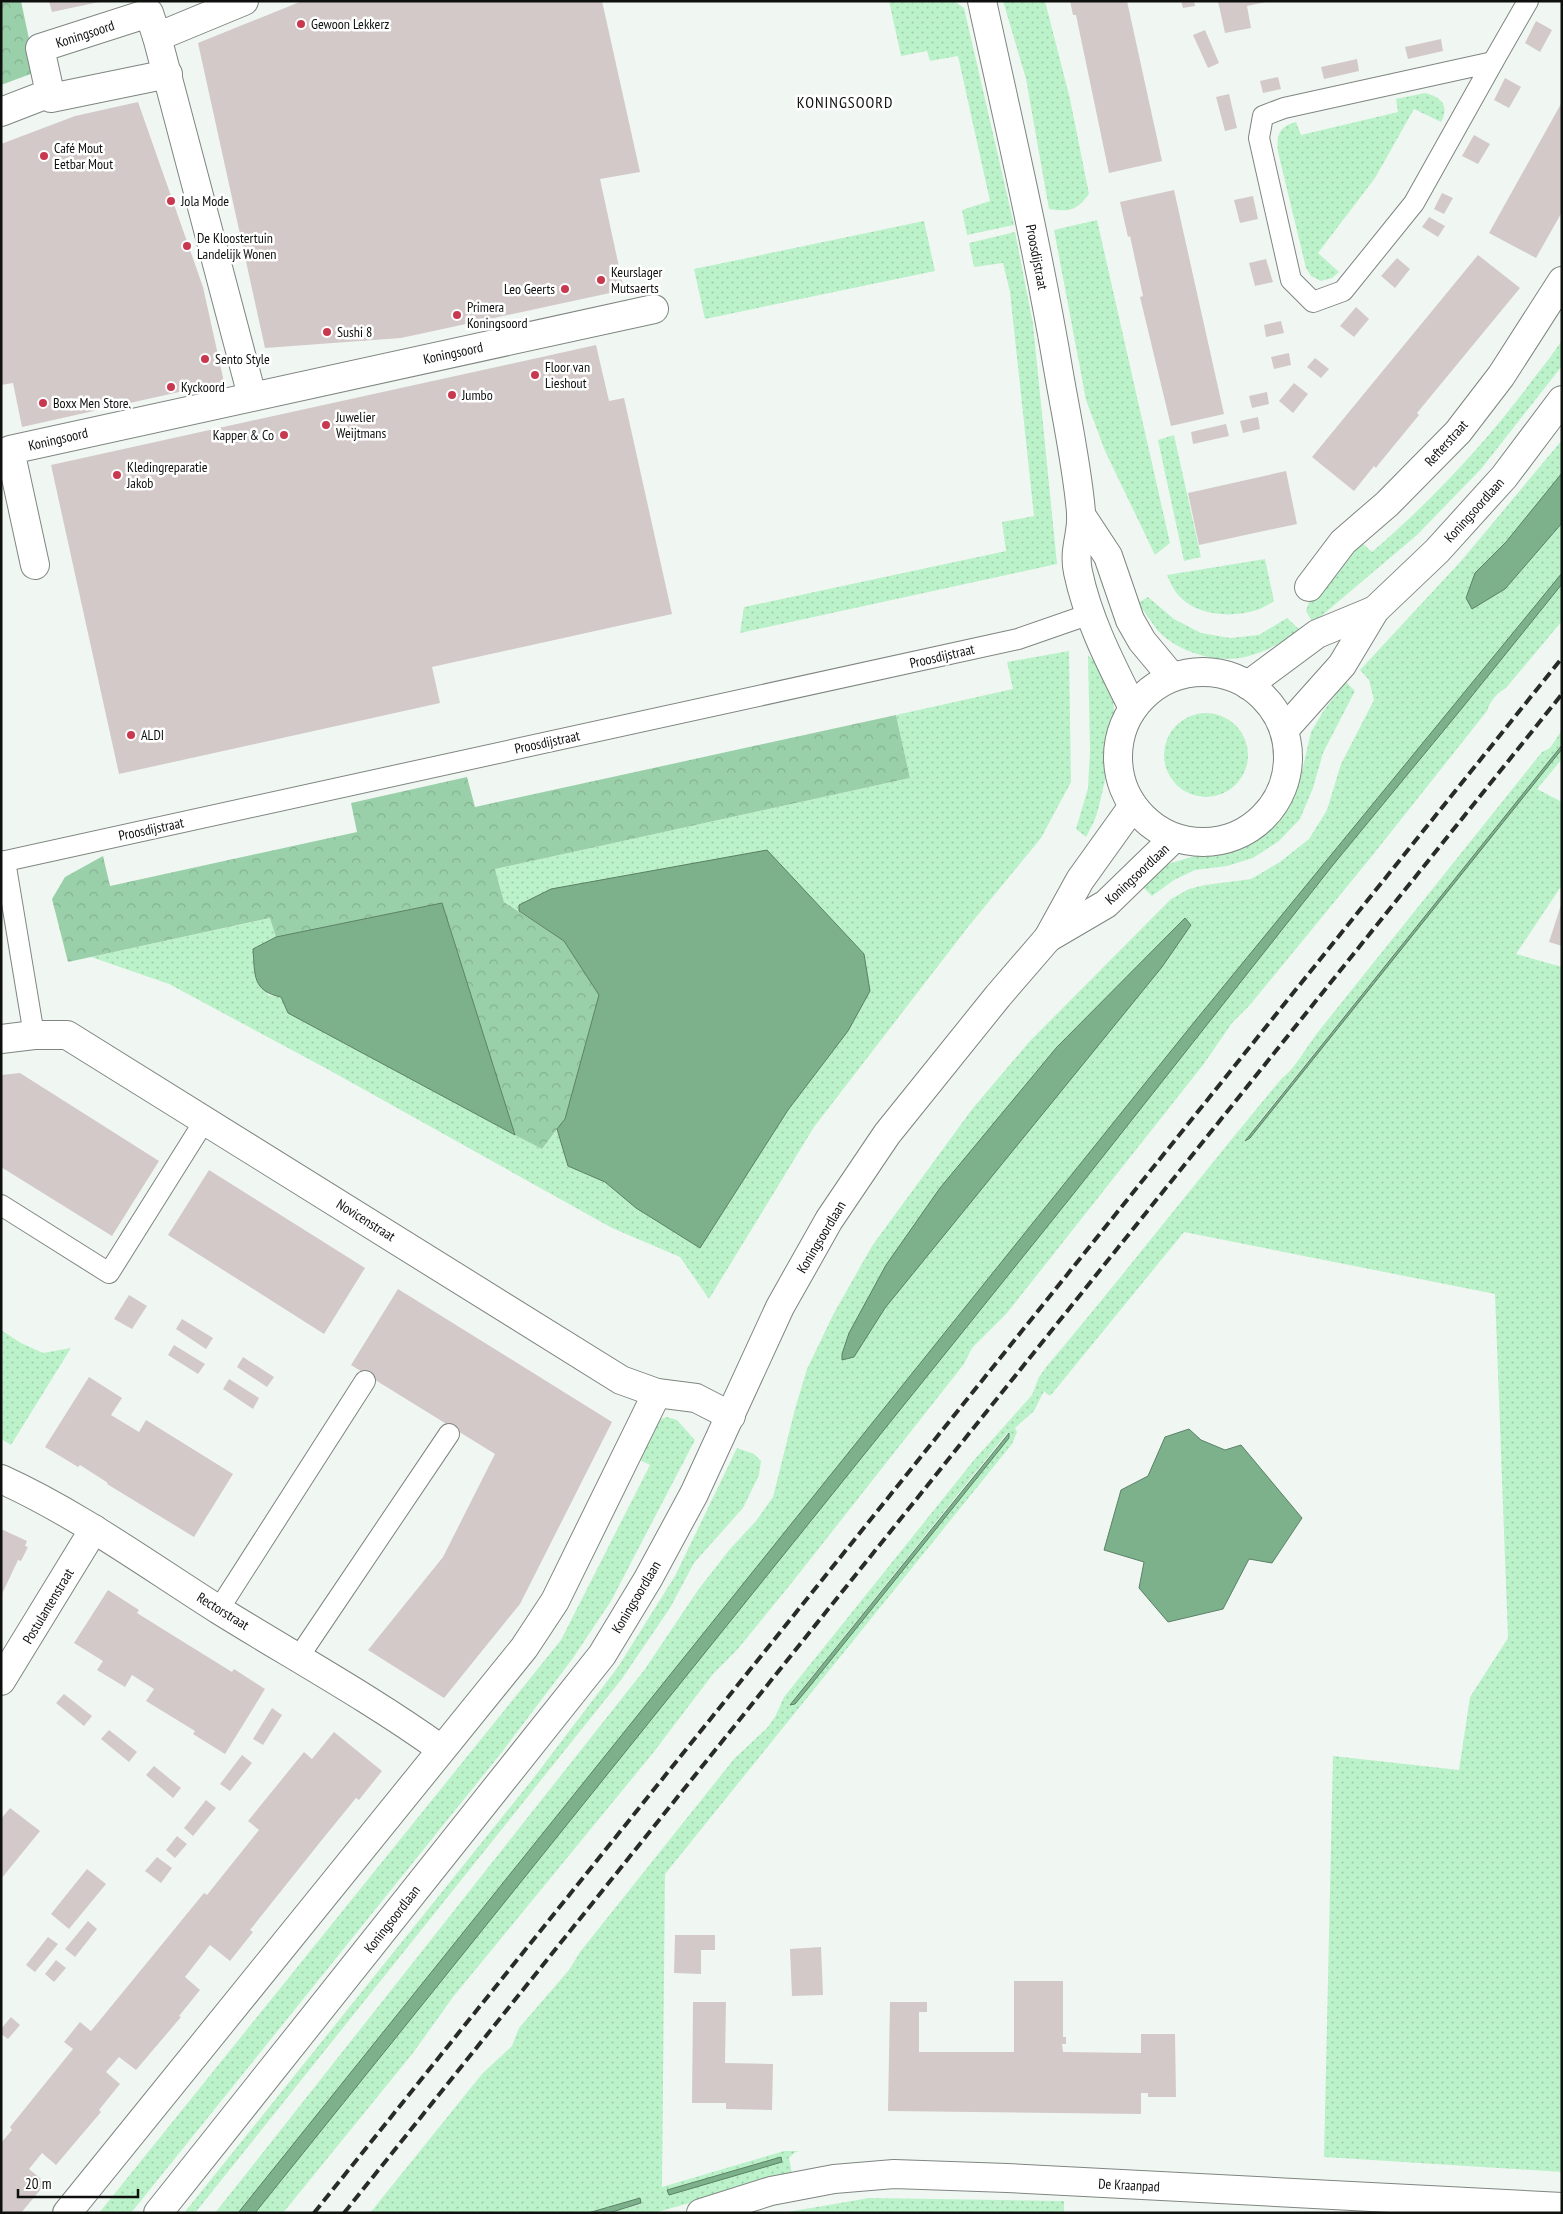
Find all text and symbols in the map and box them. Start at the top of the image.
place label: Gewoon Lekkerz [311,15,389,33]
street label: Koningsoord [53,16,117,52]
marker: Gewoon Lekkerz [295,18,307,30]
district label: KONINGSOORD [797,92,893,112]
place label: Café Mout Eetbar Mout [54,139,113,173]
marker: Café Mout Eetbar Mout [38,150,50,162]
place label: Jola Mode [180,192,229,210]
marker: Jola Mode [165,195,177,207]
street label: Proosdijstraat [1022,223,1052,291]
place label: De Kloostertuin Landelijk Wonen [197,229,276,263]
marker: De Kloostertuin Landelijk Wonen [181,240,193,252]
place label: Keurslager Mutsaerts [611,263,662,297]
marker: Keurslager Mutsaerts [595,274,607,286]
place label: Leo Geerts [504,280,555,298]
marker: Leo Geerts [559,283,571,295]
place label: Primera Koningsoord [467,298,528,332]
marker: Primera Koningsoord [451,309,463,321]
place label: Sushi 8 [337,323,372,341]
marker: Sushi 8 [321,326,333,338]
street label: Koningsoord [422,338,484,368]
place label: Sento Style [215,350,270,368]
marker: Sento Style [199,353,211,365]
place label: Floor van Lieshout [545,358,590,392]
marker: Floor van Lieshout [529,369,541,381]
place label: Kyckoord [181,378,225,396]
marker: Kyckoord [165,381,177,393]
place label: Jumbo [461,386,493,404]
marker: Jumbo [446,389,458,401]
place label: Boxx Men Store. [53,394,131,412]
marker: Boxx Men Store. [37,397,49,409]
place label: Juwelier Weijtmans [335,408,386,442]
street label: Refterstraat [1421,416,1472,470]
marker: Juwelier Weijtmans [320,419,332,431]
street label: Koningsoord [26,423,90,455]
place label: Kapper & Co [213,426,274,444]
marker: Kapper & Co [278,429,290,441]
place label: Kledingreparatie Jakob [126,458,208,492]
marker: Kledingreparatie Jakob [111,469,123,481]
street label: Koningsoordlaan [1440,474,1508,546]
street label: Proosdijstraat [908,640,976,672]
place label: ALDI [141,726,164,744]
street label: Proosdijstraat [513,726,581,758]
marker: ALDI [125,729,137,741]
street label: Proosdijstraat [117,813,185,845]
street label: Koningsoordlaan [1101,840,1173,908]
street label: Novicenstraat [333,1195,399,1245]
street label: Koningsoordlaan [792,1198,850,1276]
street label: Koningsoordlaan [607,1558,665,1636]
street label: Postulantenstraat [18,1565,78,1647]
street label: Rectorstraat [194,1588,252,1634]
street label: Koningsoordlaan [360,1881,424,1957]
scale bar [18,2166,138,2198]
text: 20 m [25,2174,51,2193]
street label: De Kraanpad [1098,2174,1160,2196]

